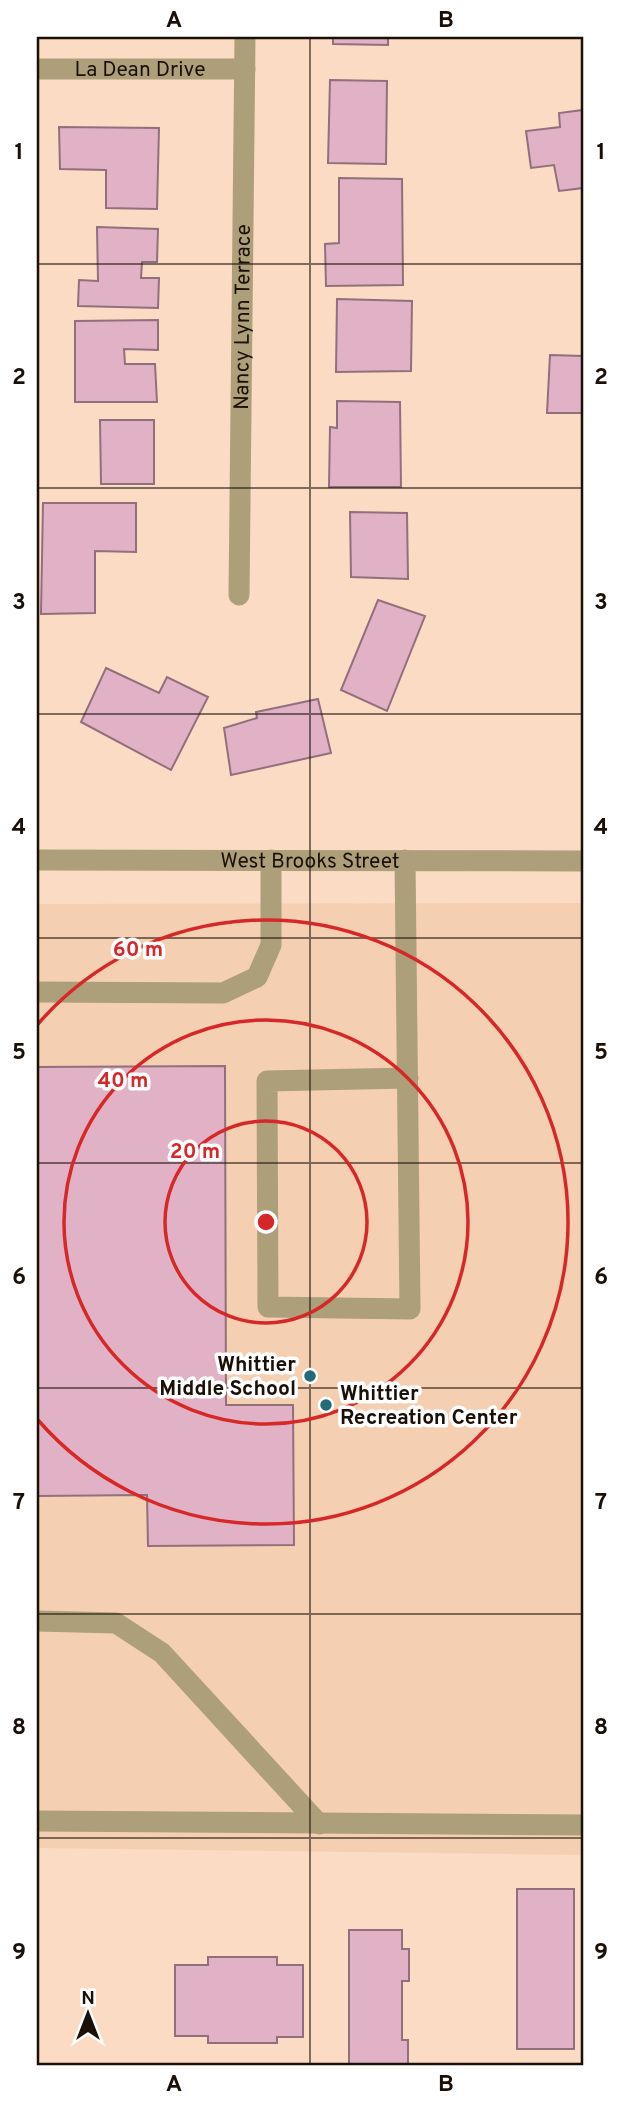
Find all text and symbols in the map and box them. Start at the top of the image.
text: A [166,7,182,36]
text: B [438,7,454,36]
street label: La Dean Drive [75,57,205,84]
text: 1 [14,139,24,168]
text: 1 [596,139,606,168]
street label: Nancy Lynn Terrace [229,224,258,410]
text: 2 [12,364,26,393]
text: 2 [594,364,608,393]
text: 3 [12,589,26,618]
text: 3 [594,589,608,618]
text: 4 [12,814,26,843]
text: 4 [594,814,608,843]
street label: West Brooks Street [220,848,400,876]
text: 60 m [113,937,163,964]
text: 5 [12,1039,26,1068]
text: 5 [594,1039,608,1068]
text: 40 m [98,1068,148,1095]
text: 20 m [170,1139,220,1166]
centre of rings [254,1210,278,1234]
text: 6 [12,1264,26,1293]
text: 6 [594,1264,608,1293]
place label: Whittier Middle School [159,1352,296,1403]
marker: Whittier Middle School [302,1368,318,1384]
place label: Whittier Recreation Center [340,1381,518,1432]
marker: Whittier Recreation Center [318,1397,334,1413]
text: 7 [13,1489,25,1518]
text: 7 [595,1489,607,1518]
text: 8 [12,1714,26,1743]
text: 8 [594,1714,608,1743]
text: 9 [12,1939,26,1968]
text: 9 [594,1939,608,1968]
north arrow [52,1980,122,2050]
text: N [81,1987,95,2011]
text: A [166,2071,182,2100]
text: B [438,2071,454,2100]

